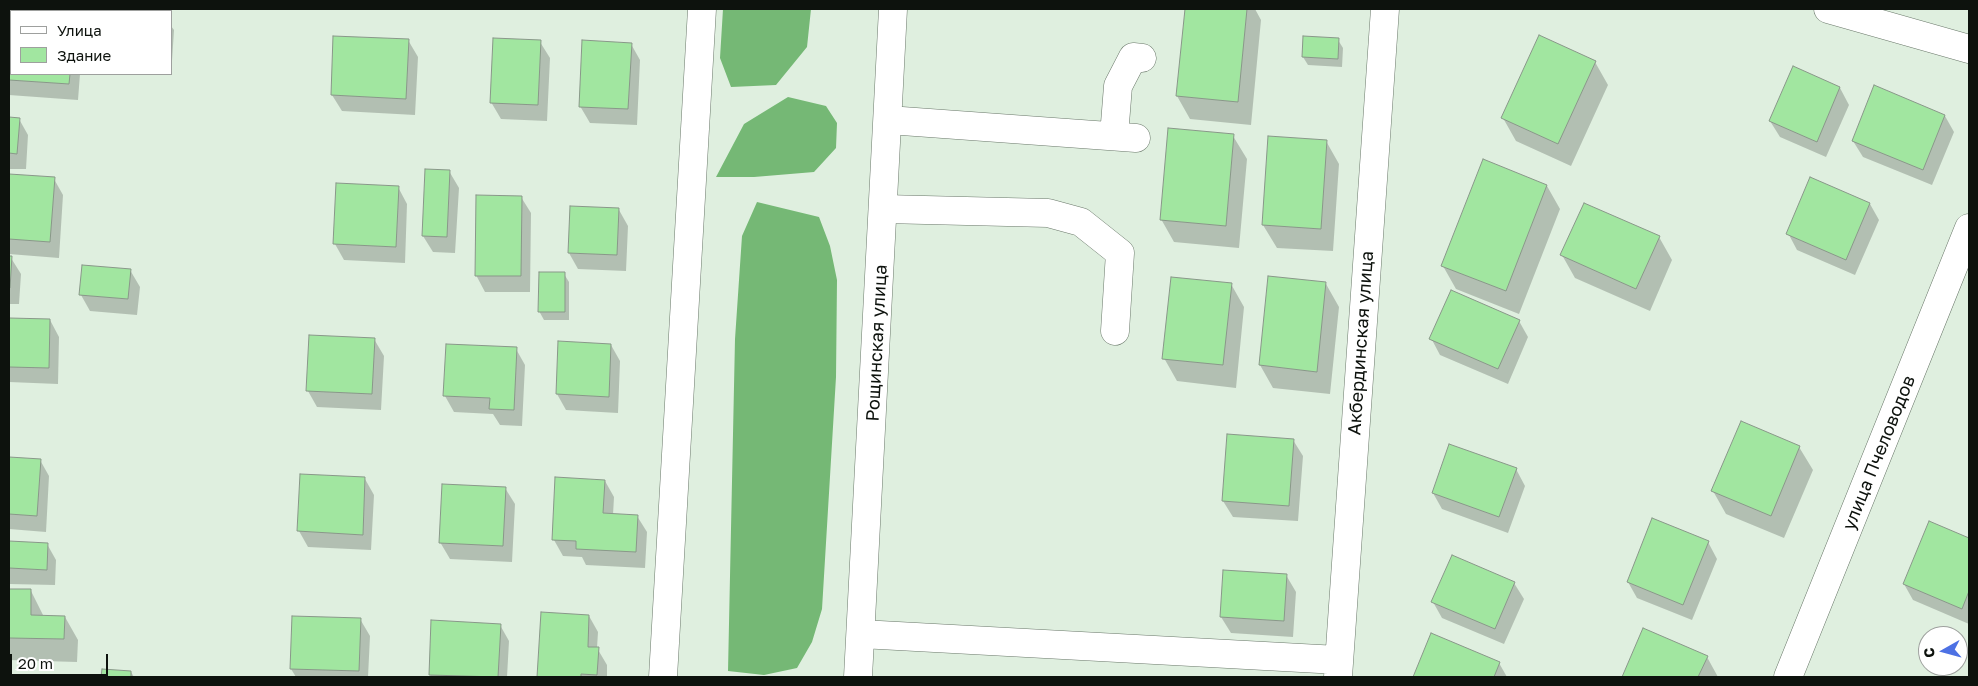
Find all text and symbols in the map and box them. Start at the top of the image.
legend [10,10,172,75]
text: Улица [57,21,102,39]
text: Здание [57,46,111,64]
street label: Акбердинская улица [1344,250,1378,436]
street label: Рощинская улица [862,264,892,422]
street label: улица Пчеловодов [1838,372,1920,534]
north arrow [1918,626,1968,676]
scale bar [12,644,110,676]
text: С [1920,647,1938,659]
text: 20 m [18,654,53,672]

